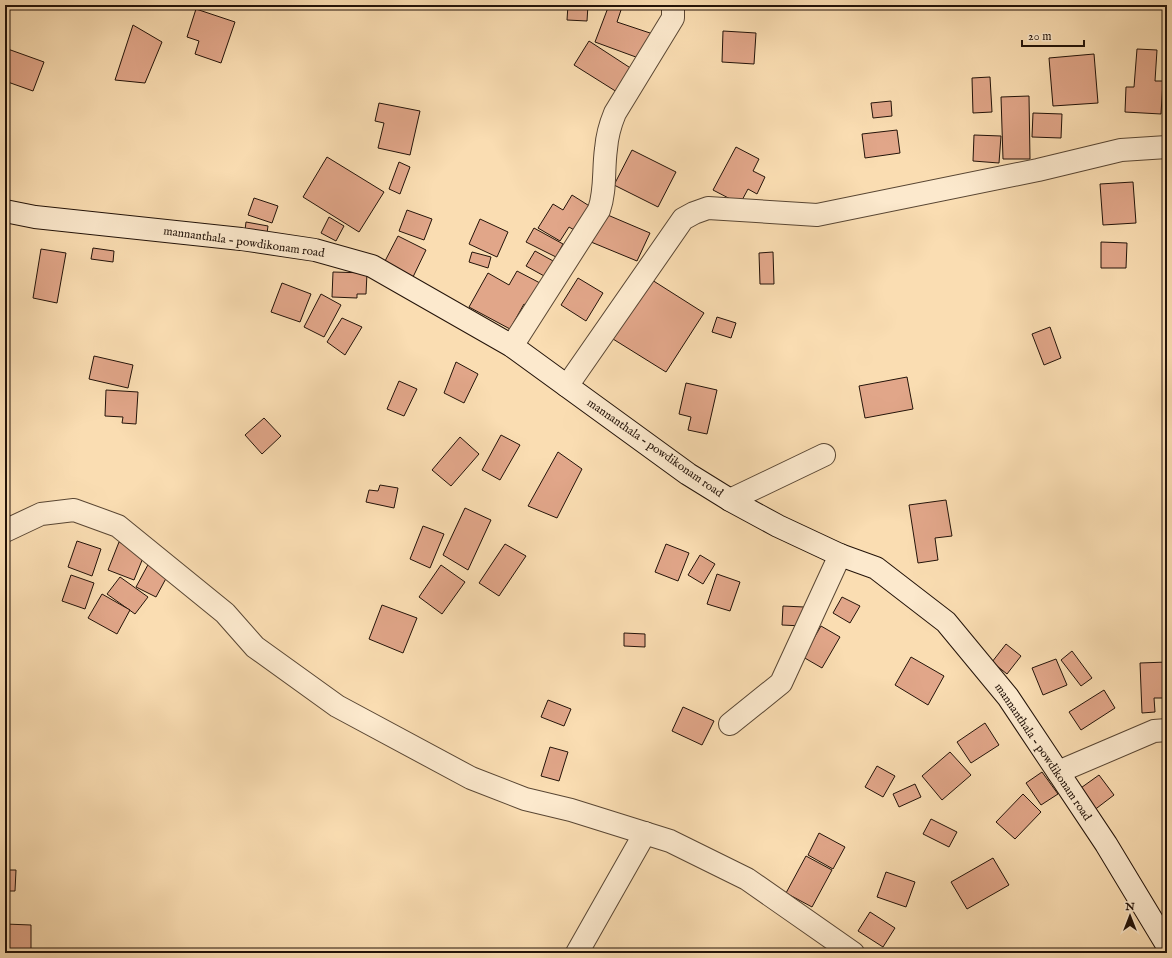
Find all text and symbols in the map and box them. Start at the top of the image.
scale bar [1022,22,1084,48]
text: 20 m [1028,29,1051,44]
street label: mannanthala - powdikonam road [162,223,326,262]
street label: mannanthala - powdikonam road [583,395,726,502]
street label: mannanthala - powdikonam road [990,680,1095,825]
north arrow [1110,896,1150,936]
text: N [1124,900,1135,914]

